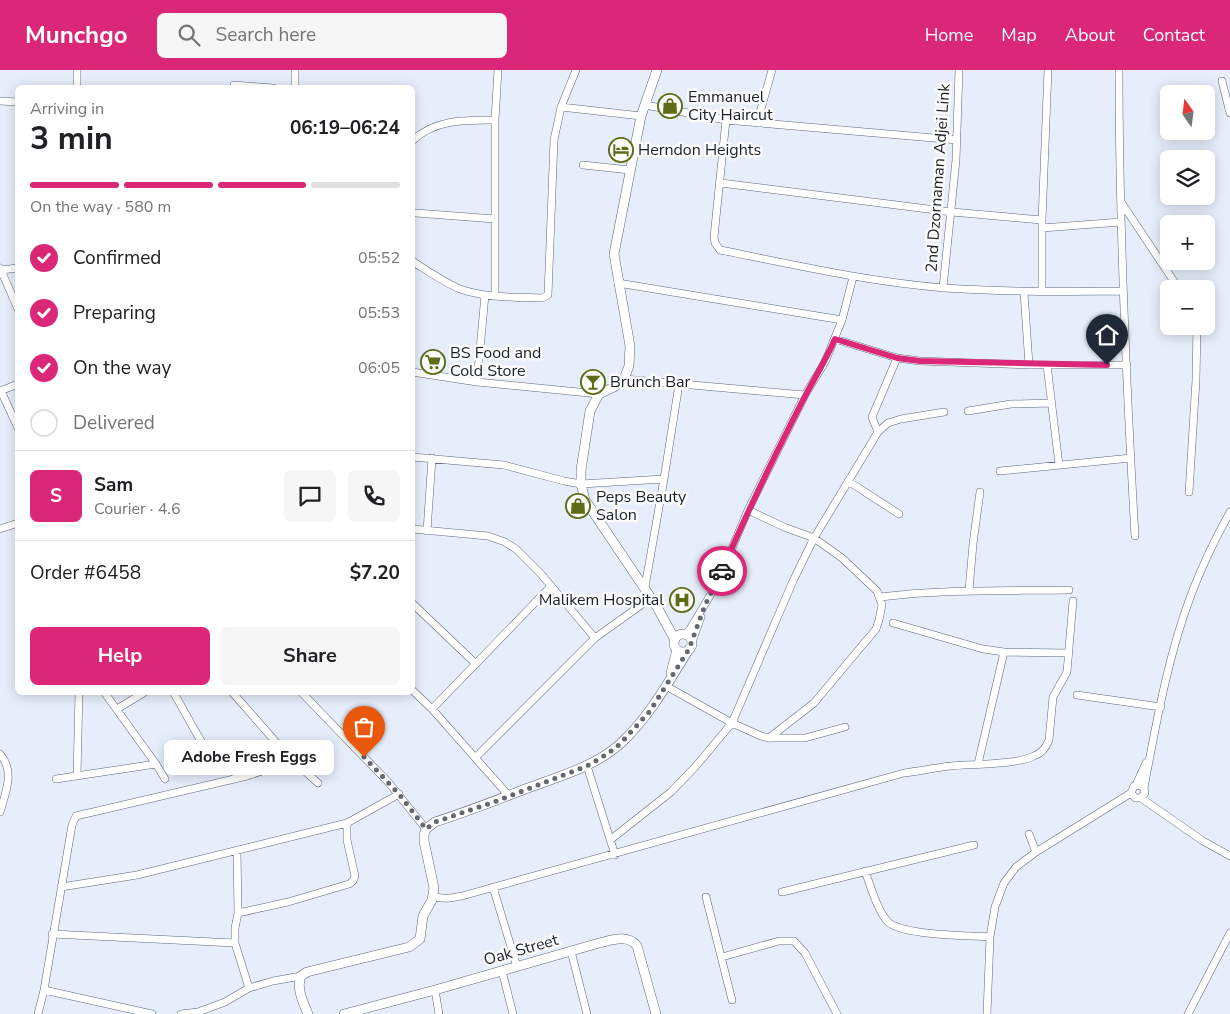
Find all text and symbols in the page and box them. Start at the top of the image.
search box [157,13,507,58]
text: Munchgo [25,19,127,51]
icon: search [175,21,203,49]
text: Search here [215,22,316,48]
text: Home [925,23,973,47]
text: Map [1001,23,1037,47]
text: About [1065,23,1115,47]
text: Contact [1143,23,1205,47]
street label: 2nd Dzornaman Adjei Link [920,82,956,273]
north arrow [1160,85,1215,140]
map controls [1160,85,1215,335]
place label: Emmanuel City Haircut [688,86,773,126]
shop icon: Emmanuel City Haircut [657,93,683,119]
text: Arriving in [30,98,104,120]
text: 06:19–06:24 [290,115,400,141]
text: 3 min [30,117,113,160]
hotel icon: Herndon Heights [608,137,634,163]
place label: Herndon Heights [638,139,761,161]
button: layers [1160,150,1215,205]
text: On the way · 580 m [30,196,171,218]
button: + [1160,215,1215,270]
icon: check [30,244,58,272]
text: Confirmed [73,245,161,271]
text: 05:52 [358,247,400,269]
button: − [1160,280,1215,335]
icon: check [30,299,58,327]
text: Preparing [73,300,156,326]
text: 05:53 [358,302,400,324]
pin [1086,314,1128,365]
icon: home [1093,321,1121,349]
place label: BS Food and Cold Store [450,342,541,382]
supermarket icon: BS Food and Cold Store [420,349,446,375]
icon: check [30,354,58,382]
text: On the way [73,355,171,381]
text: 06:05 [358,357,400,379]
bar icon: Brunch Bar [580,369,606,395]
place label: Brunch Bar [610,371,691,393]
text: Delivered [73,410,155,436]
button: chat [284,470,336,522]
button: phone [348,470,400,522]
text: Sam [94,472,133,498]
text: S [50,483,62,509]
place label: Peps Beauty Salon [596,486,687,526]
shop icon: Peps Beauty Salon [565,493,591,519]
text: Courier · 4.6 [94,498,180,520]
courier [697,546,747,596]
icon: car [708,557,736,585]
text: Order #6458 [30,560,141,586]
text: $7.20 [350,560,400,586]
hospital icon: Malikem Hospital [669,587,695,613]
place label: Malikem Hospital [539,589,664,611]
button: Help [30,627,210,685]
button: Share [220,627,400,685]
pin [343,706,385,757]
icon: bag [350,713,378,741]
callout: Adobe Fresh Eggs [164,740,334,774]
text: Adobe Fresh Eggs [181,746,317,768]
street label: Oak Street [481,929,561,971]

